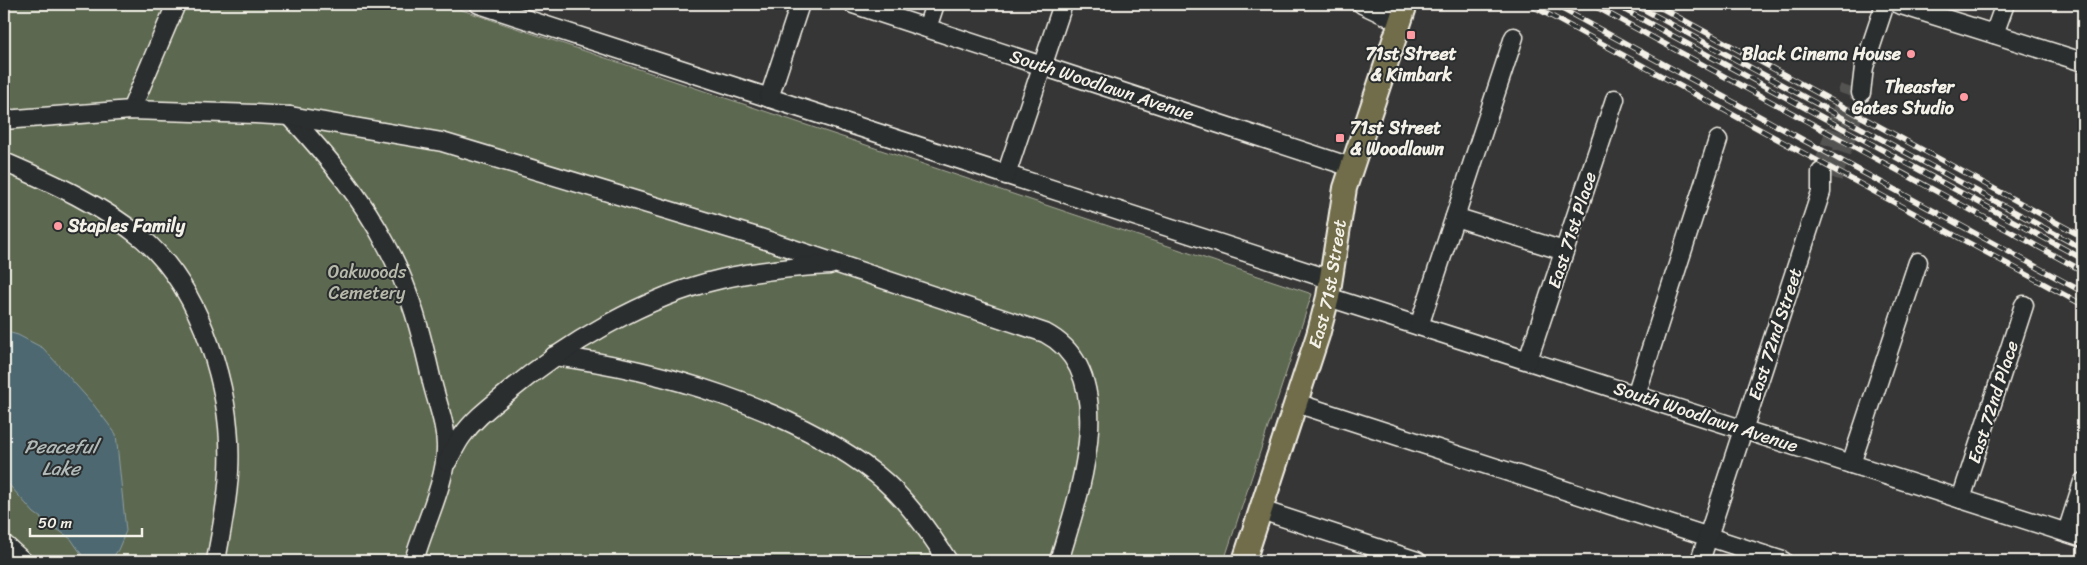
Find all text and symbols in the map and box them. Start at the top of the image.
marker: 71st Street & Kimbark [1405,29,1417,41]
place label: 71st Street & Kimbark [1365,38,1457,91]
place label: Black Cinema House [1742,38,1902,70]
street label: South Woodlawn Avenue [1006,40,1198,130]
marker: Black Cinema House [1905,48,1917,60]
place label: Theaster Gates Studio [1851,71,1956,124]
marker: Theaster Gates Studio [1958,91,1970,103]
place label: 71st Street & Woodlawn [1350,112,1444,165]
marker: 71st Street & Woodlawn [1334,132,1346,144]
street label: East 71st Place [1538,167,1606,293]
place label: Staples Family [67,210,186,242]
street label: East 71st Street [1299,217,1356,353]
marker: Staples Family [52,220,64,232]
park label: Oakwoods Cemetery [328,256,407,309]
street label: East 72nd Street [1739,264,1811,404]
street label: East 72nd Place [1958,336,2028,468]
street label: South Woodlawn Avenue [1610,372,1802,462]
water label: Peaceful Lake [24,430,102,485]
scale bar [30,505,142,537]
text: 50 m [38,510,73,536]

